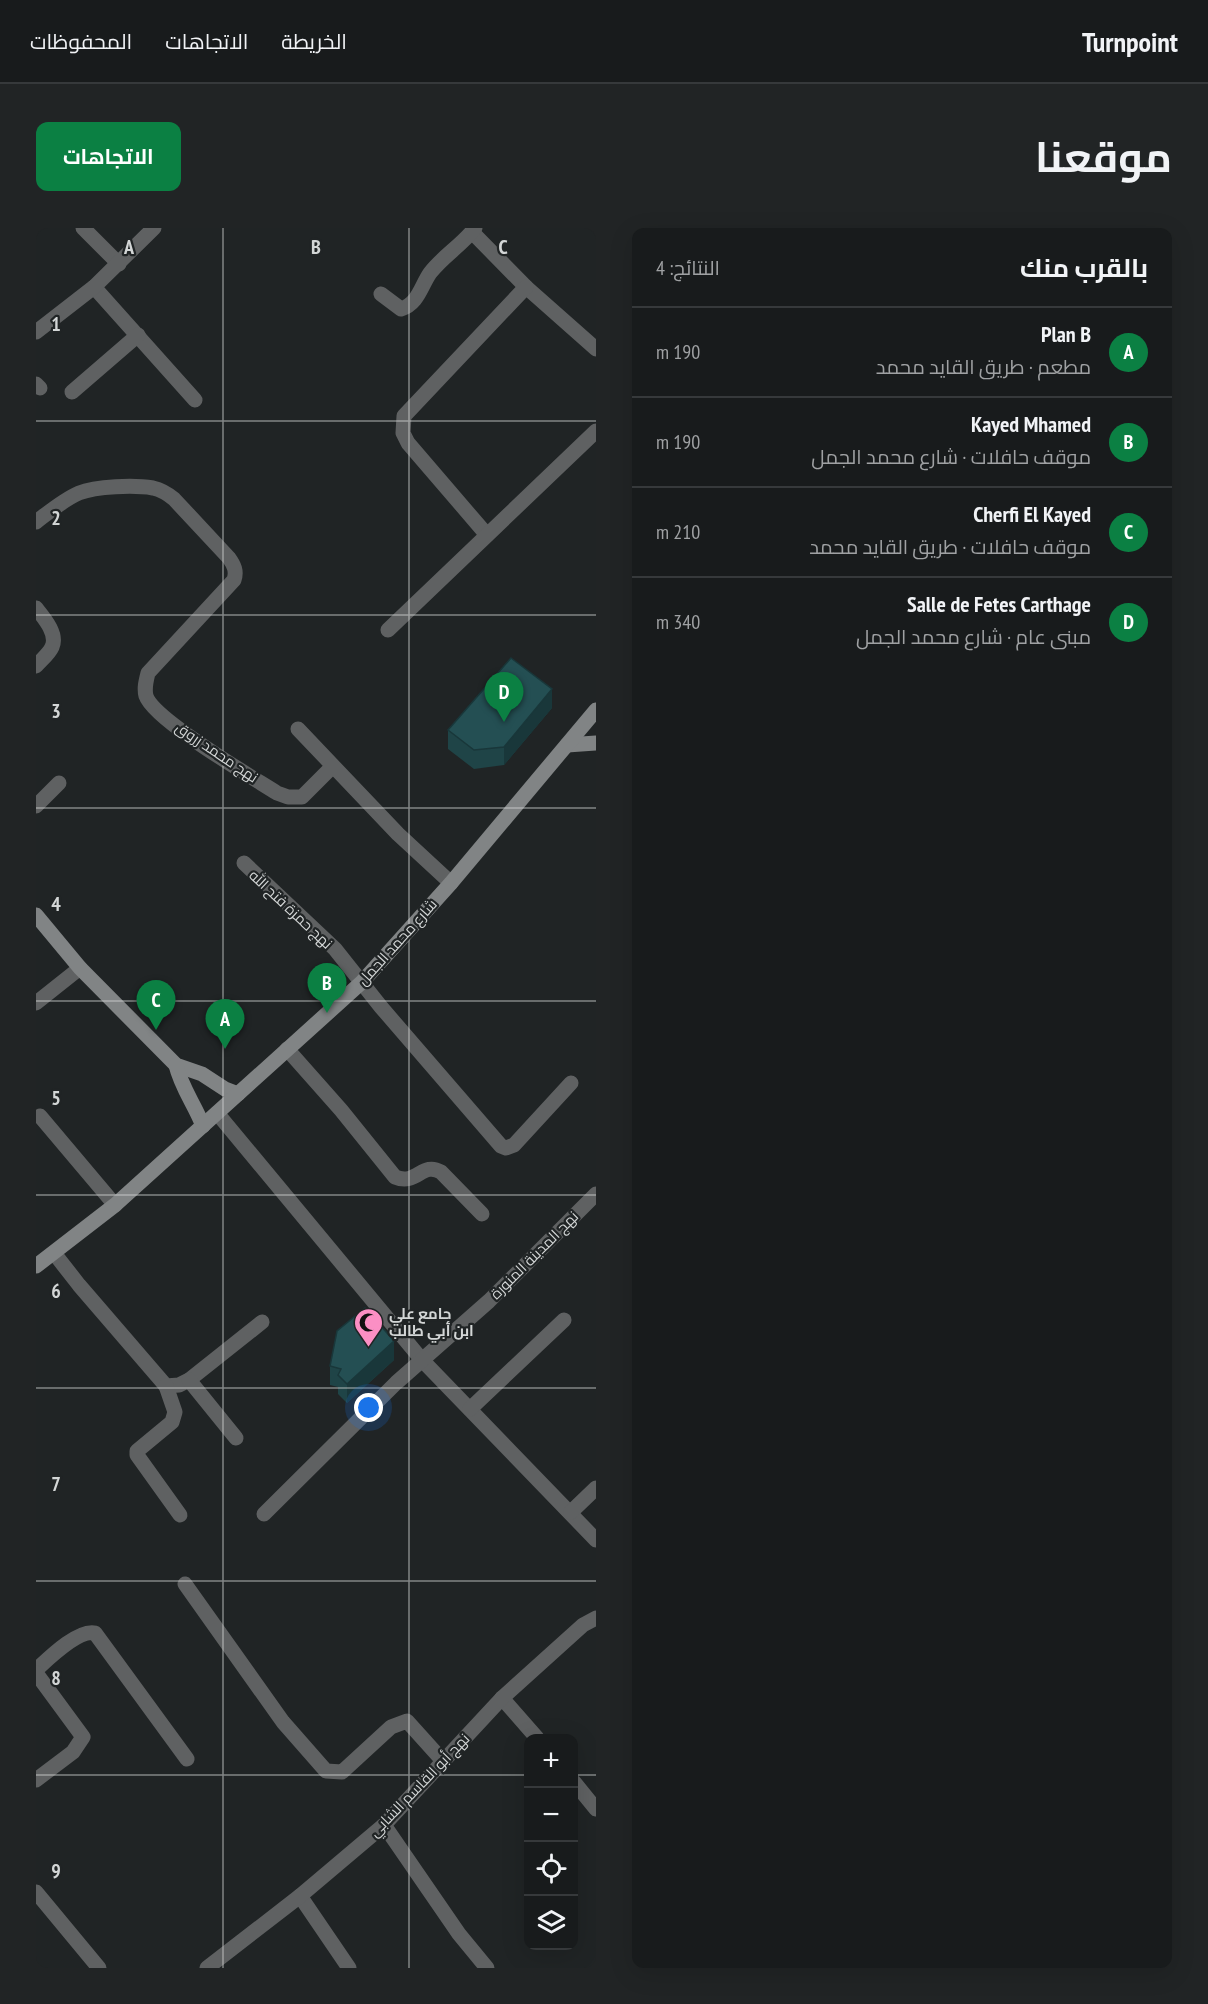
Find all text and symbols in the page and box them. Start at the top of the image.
text: Turnpoint [1082,23,1178,60]
text: المحفوظات [30,28,132,55]
text: الاتجاهات [165,28,248,55]
text: الخريطة [281,28,347,55]
button: الاتجاهات [36,122,181,191]
text: موقعنا [1035,129,1172,184]
text: A [123,234,135,260]
text: B [311,234,321,260]
text: C [498,234,508,260]
text: بالقرب منك [1020,251,1148,284]
text: النتائج: 4 [656,255,720,281]
text: 1 [51,311,61,337]
text: Plan B [1041,320,1091,348]
text: 190 m [656,339,700,365]
text: A [1123,339,1134,365]
text: مطعم · طريق القايد محمد [876,354,1091,380]
text: Kayed Mhamed [971,410,1091,438]
text: 190 m [656,429,700,455]
text: B [1124,429,1133,455]
text: موقف حافلات · شارع محمد الجمل [811,444,1091,470]
text: Cherfi El Kayed [973,500,1091,528]
text: 2 [51,505,61,531]
text: 210 m [656,519,700,545]
text: C [1124,519,1133,545]
text: موقف حافلات · طريق القايد محمد [809,534,1091,560]
text: Salle de Fetes Carthage [907,590,1091,618]
text: 340 m [656,609,700,635]
text: D [1123,609,1134,635]
text: مبنى عام · شارع محمد الجمل [856,624,1091,650]
pin: D [484,672,524,722]
text: 3 [51,698,61,724]
street label: نهج محمد زروق [171,717,262,788]
street label: نهج حمزة فتح الله [244,865,337,954]
text: 4 [51,891,61,917]
street label: شارع محمد الجمل [353,895,442,991]
pin: B [308,964,346,1013]
pin: C [136,980,176,1030]
pin: A [206,1000,244,1049]
text: 5 [51,1085,61,1111]
street label: نهج المدينة المنورة [486,1207,584,1305]
text: 6 [51,1278,61,1304]
place label: جامع علي ابن أبي طالب [389,1304,474,1343]
mosque icon: جامع علي ابن أبي طالب [352,1306,384,1348]
your location [354,1393,383,1422]
text: 7 [51,1471,61,1497]
text: 8 [51,1665,61,1691]
street label: نهج أبو القاسم الشابي [365,1729,476,1843]
map controls [524,1734,578,1950]
button: + [524,1734,578,1788]
button: − [524,1788,578,1842]
button: locate [524,1842,578,1896]
text: 9 [51,1858,61,1884]
button: layers [524,1896,578,1950]

